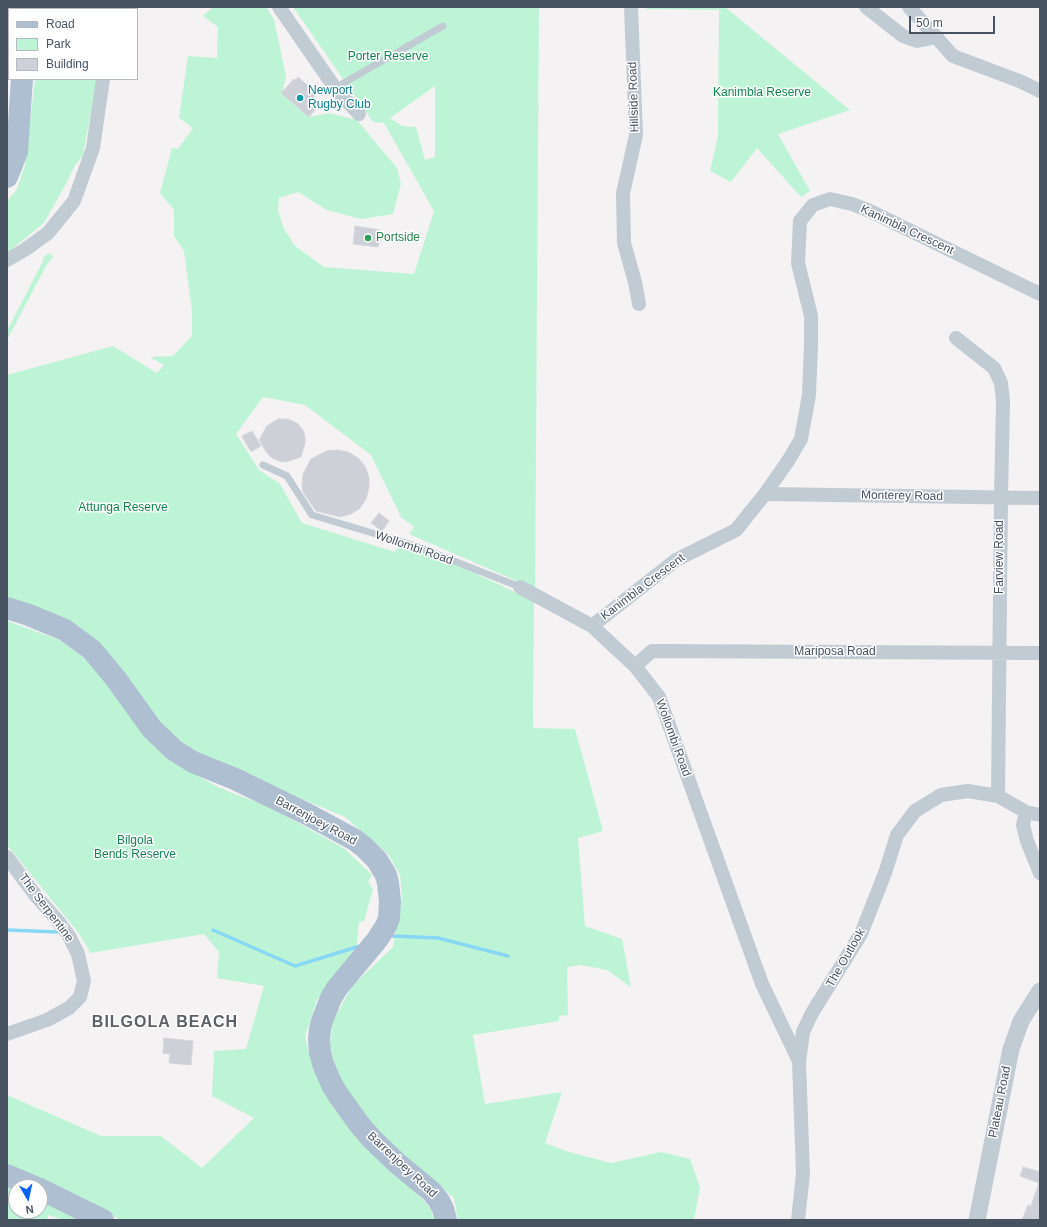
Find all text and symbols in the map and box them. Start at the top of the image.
legend [8,8,138,80]
scale bar [911,8,997,34]
text: 50 m [916,16,943,30]
text: Road [46,17,75,31]
text: Park [46,37,71,51]
park label: Porter Reserve [348,50,428,64]
text: Building [46,57,89,71]
street label: Hillside Road [626,61,642,133]
place label: Newport Rugby Club [308,84,371,112]
park label: Kanimbla Reserve [713,86,811,100]
marker: Newport Rugby Club [295,93,305,103]
street label: Kanimbla Crescent [858,202,956,258]
place label: Portside [376,231,420,245]
marker: Portside [363,233,373,243]
street label: Monterey Road [861,488,943,504]
park label: Attunga Reserve [78,501,168,515]
street label: Farview Road [993,520,1007,594]
street label: Wollombi Road [373,528,455,568]
street label: Kanimbla Crescent [598,551,688,623]
street label: Mariposa Road [794,645,876,659]
street label: Wollombi Road [652,697,694,779]
street label: Barrenjoey Road [273,794,359,848]
park label: Bilgola Bends Reserve [94,834,176,862]
street label: The Serpentine [16,871,76,945]
street label: The Outlook [823,926,869,990]
district label: BILGOLA BEACH [92,1013,238,1033]
street label: Plateau Road [986,1065,1014,1139]
street label: Barrenjoey Road [364,1129,440,1201]
north arrow [8,1179,48,1219]
text: N [25,1203,35,1216]

